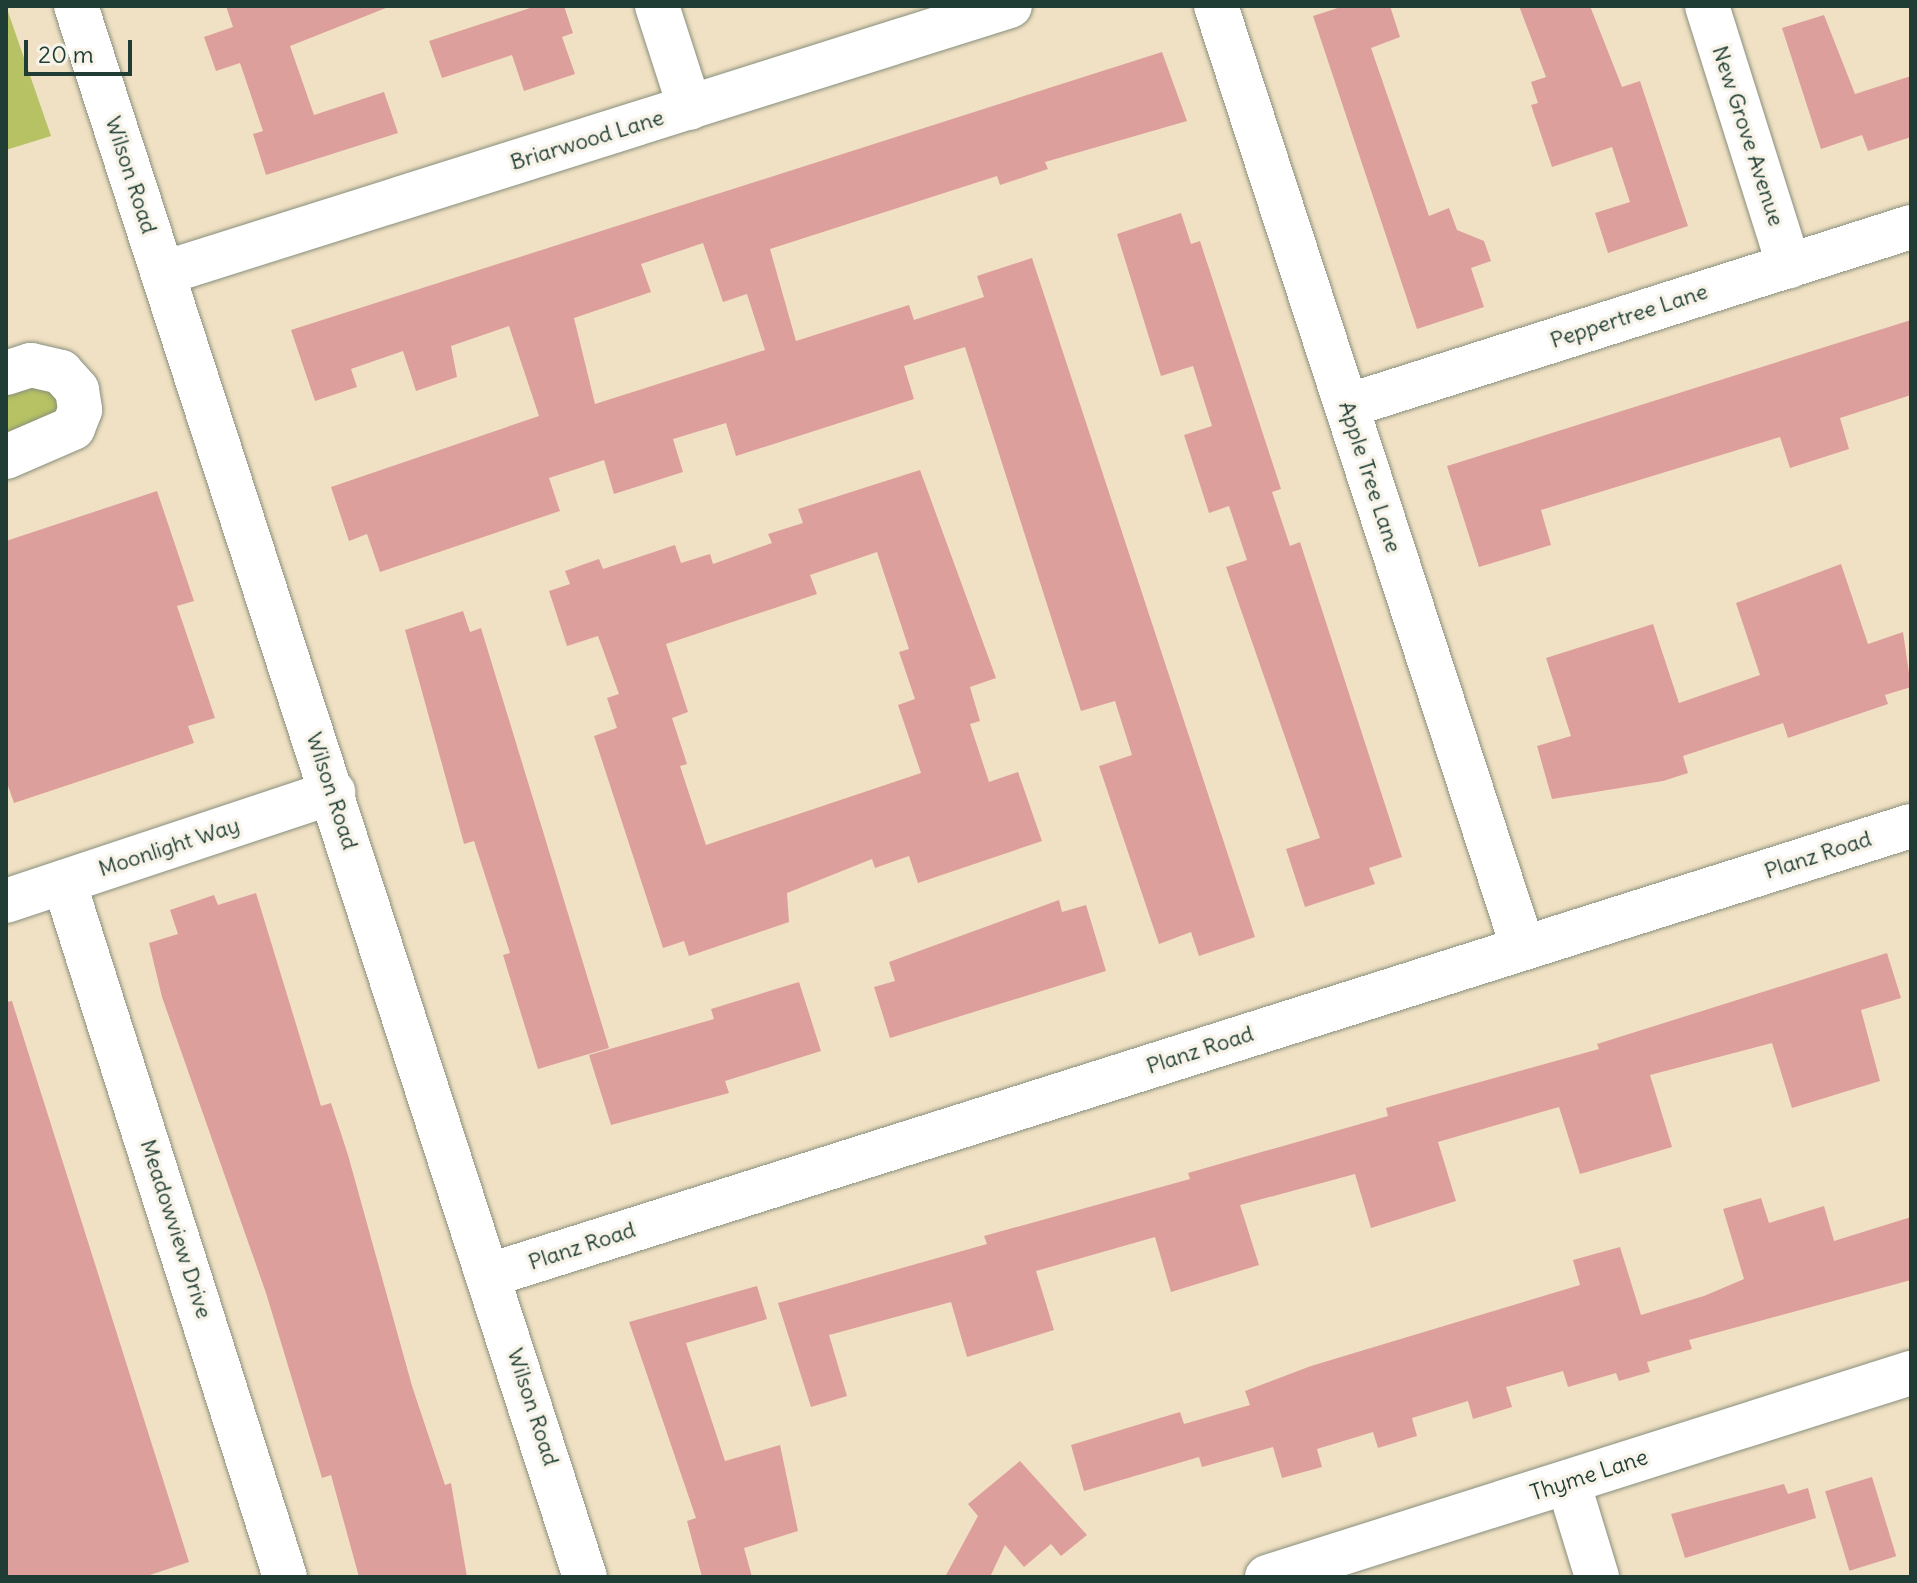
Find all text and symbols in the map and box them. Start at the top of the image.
scale bar [28,24,136,74]
text: 20 m [38,39,94,69]
street label: New Grove Avenue [1706,43,1790,229]
street label: Briarwood Lane [507,104,667,176]
street label: Wilson Road [100,113,162,237]
street label: Peppertree Lane [1547,278,1711,354]
street label: Apple Tree Lane [1333,398,1407,556]
street label: Wilson Road [301,729,363,853]
street label: Moonlight Way [95,812,243,882]
street label: Planz Road [1761,825,1875,885]
street label: Planz Road [1143,1020,1257,1080]
street label: Meadowview Drive [135,1136,217,1322]
street label: Planz Road [525,1216,639,1276]
street label: Wilson Road [502,1345,564,1469]
street label: Thyme Lane [1527,1444,1651,1506]

